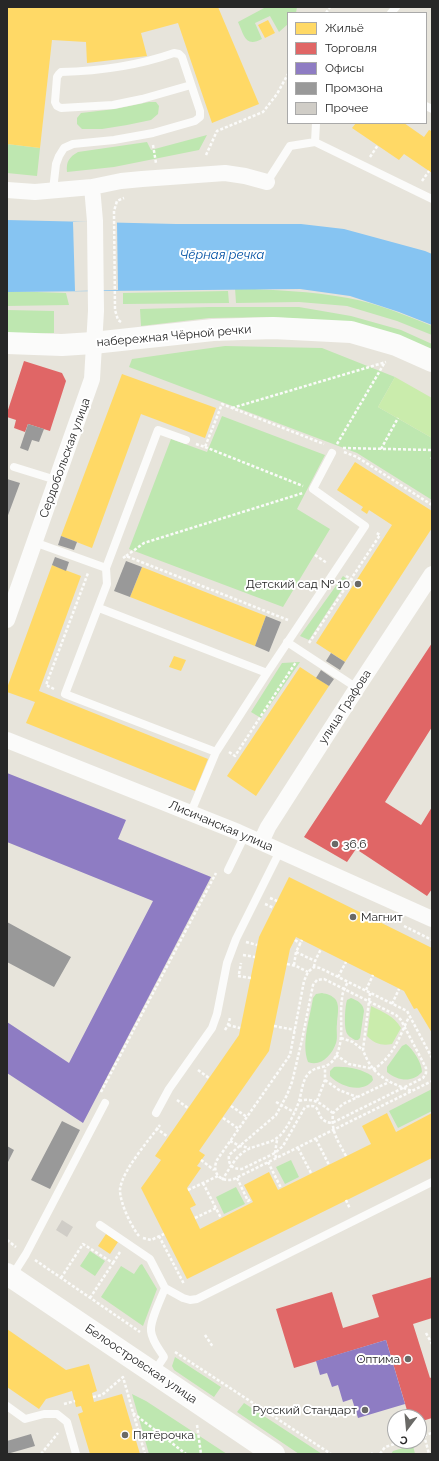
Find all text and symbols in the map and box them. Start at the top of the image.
legend [287,12,427,124]
text: Жильё [325,21,364,35]
text: Торговля [325,41,377,55]
text: Офисы [325,61,364,75]
text: Промзона [325,81,383,95]
text: Прочее [325,101,368,115]
water label: Чёрная речка [180,247,264,263]
street label: набережная Чёрной речки [96,322,252,350]
street label: Сердобольская улица [37,396,93,520]
place label: Детский сад № 10 [246,577,350,591]
marker: Детский сад № 10 [353,579,363,589]
street label: улица Графова [316,667,374,747]
street label: Лисичанская улица [167,798,275,854]
place label: 36,6 [343,837,367,851]
marker: 36,6 [330,839,340,849]
place label: Магнит [361,910,403,924]
marker: Магнит [348,912,358,922]
street label: Белоостровская улица [82,1321,200,1407]
place label: Оптима [356,1352,400,1366]
marker: Оптима [403,1354,413,1364]
place label: Русский Стандарт [252,1403,357,1417]
marker: Русский Стандарт [360,1405,370,1415]
north arrow [387,1409,427,1449]
place label: Пятёрочка [133,1428,194,1442]
marker: Пятёрочка [120,1430,130,1440]
text: С [398,1433,409,1447]

